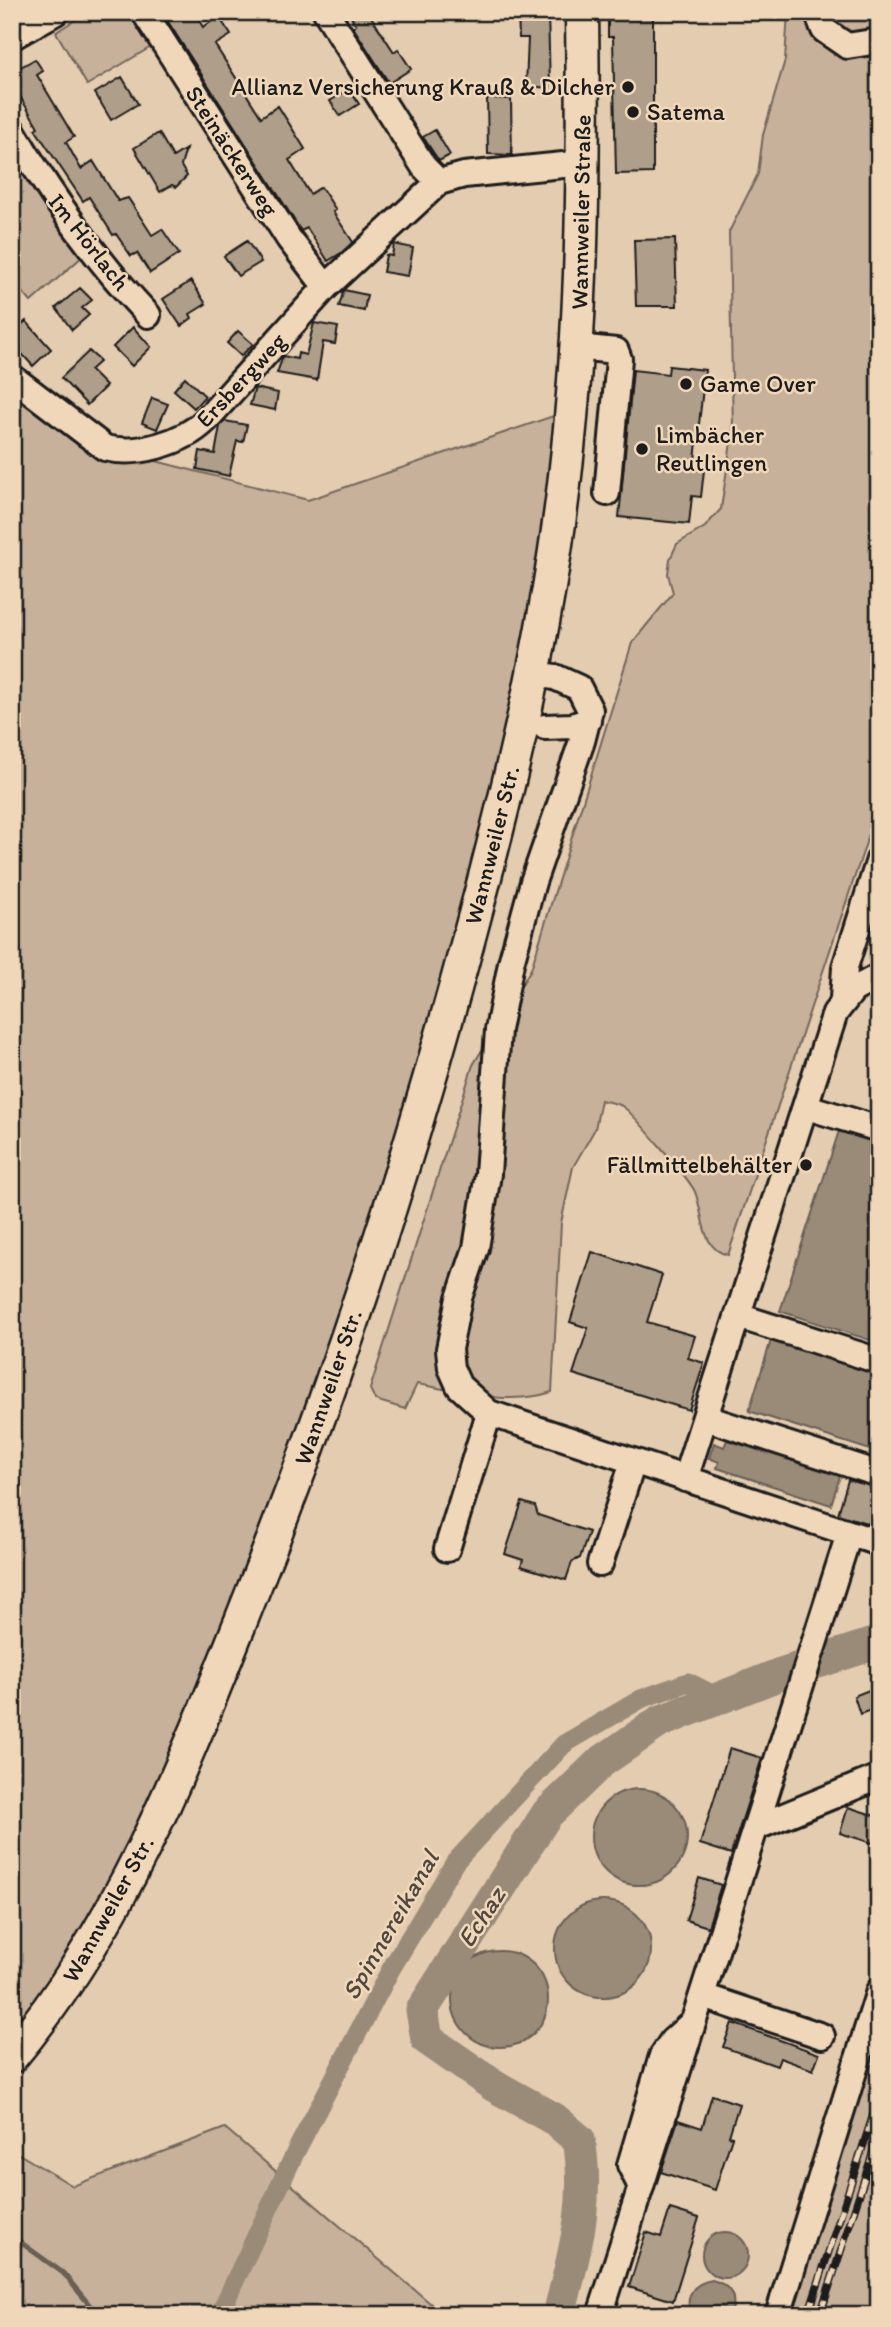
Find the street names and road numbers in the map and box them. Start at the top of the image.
street label: Steinäckerweg [179,80,286,222]
street label: Wannweiler Straße [564,114,597,310]
street label: Im Hörlach [42,187,136,296]
street label: Ersbergweg [189,326,292,433]
street label: Wannweiler Str. [458,762,525,927]
street label: Wannweiler Str. [287,1305,368,1469]
street label: Wannweiler Str. [55,1830,160,1987]

